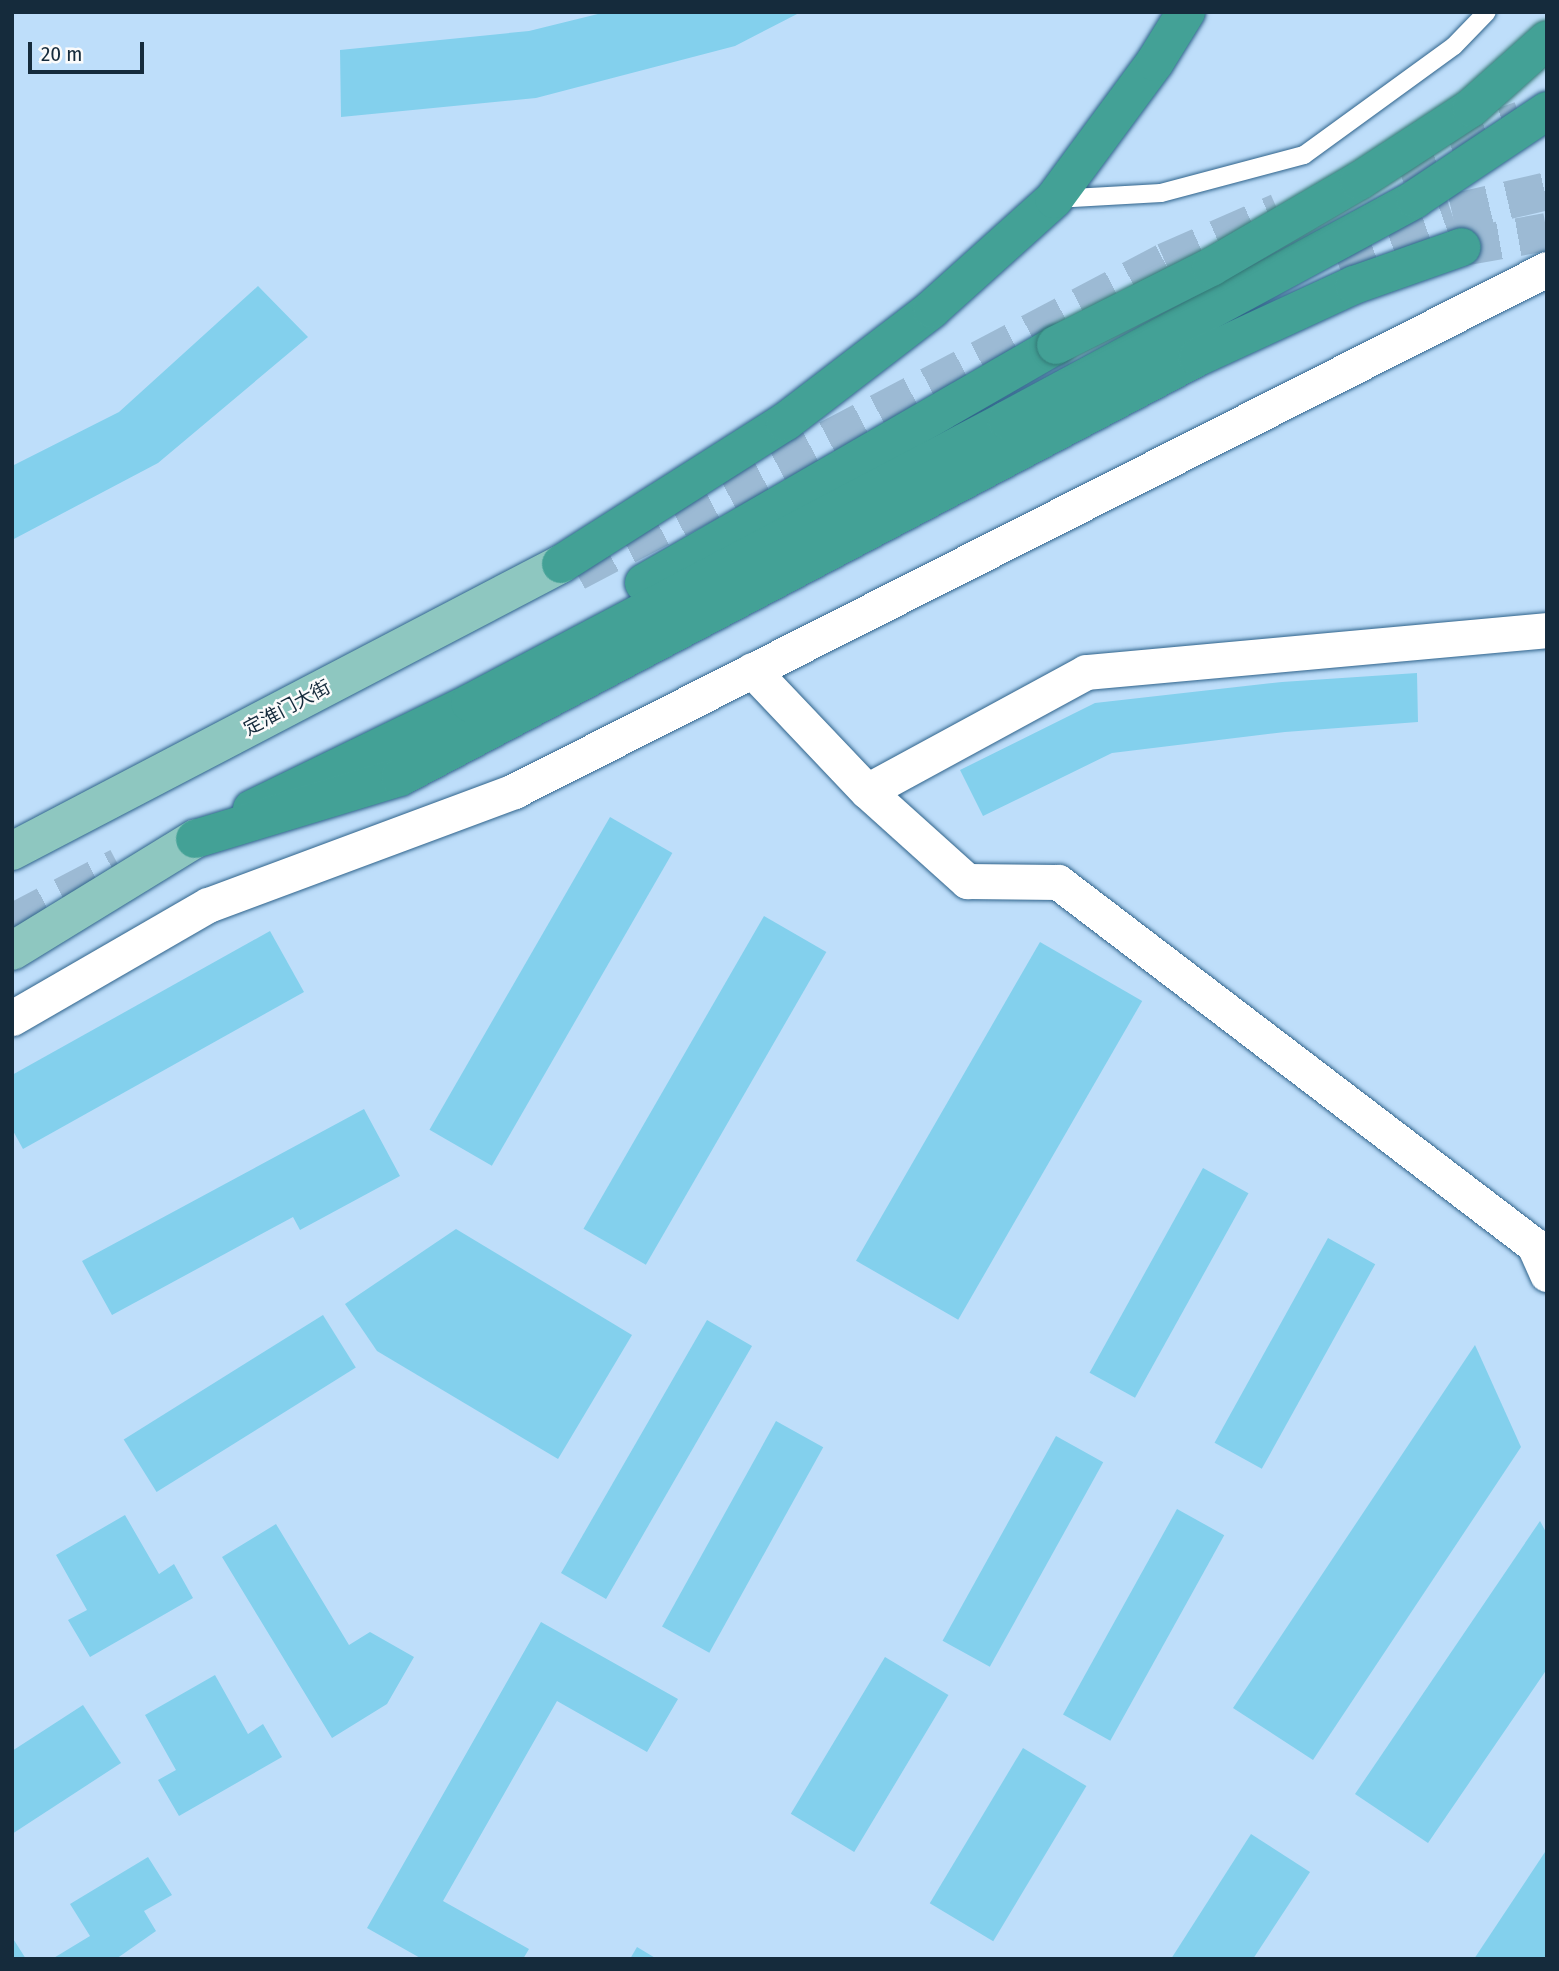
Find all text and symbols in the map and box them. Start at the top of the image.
scale bar [32,28,147,72]
text: 20 m [41,41,82,67]
street label: 定淮门大街 [240,676,334,740]

